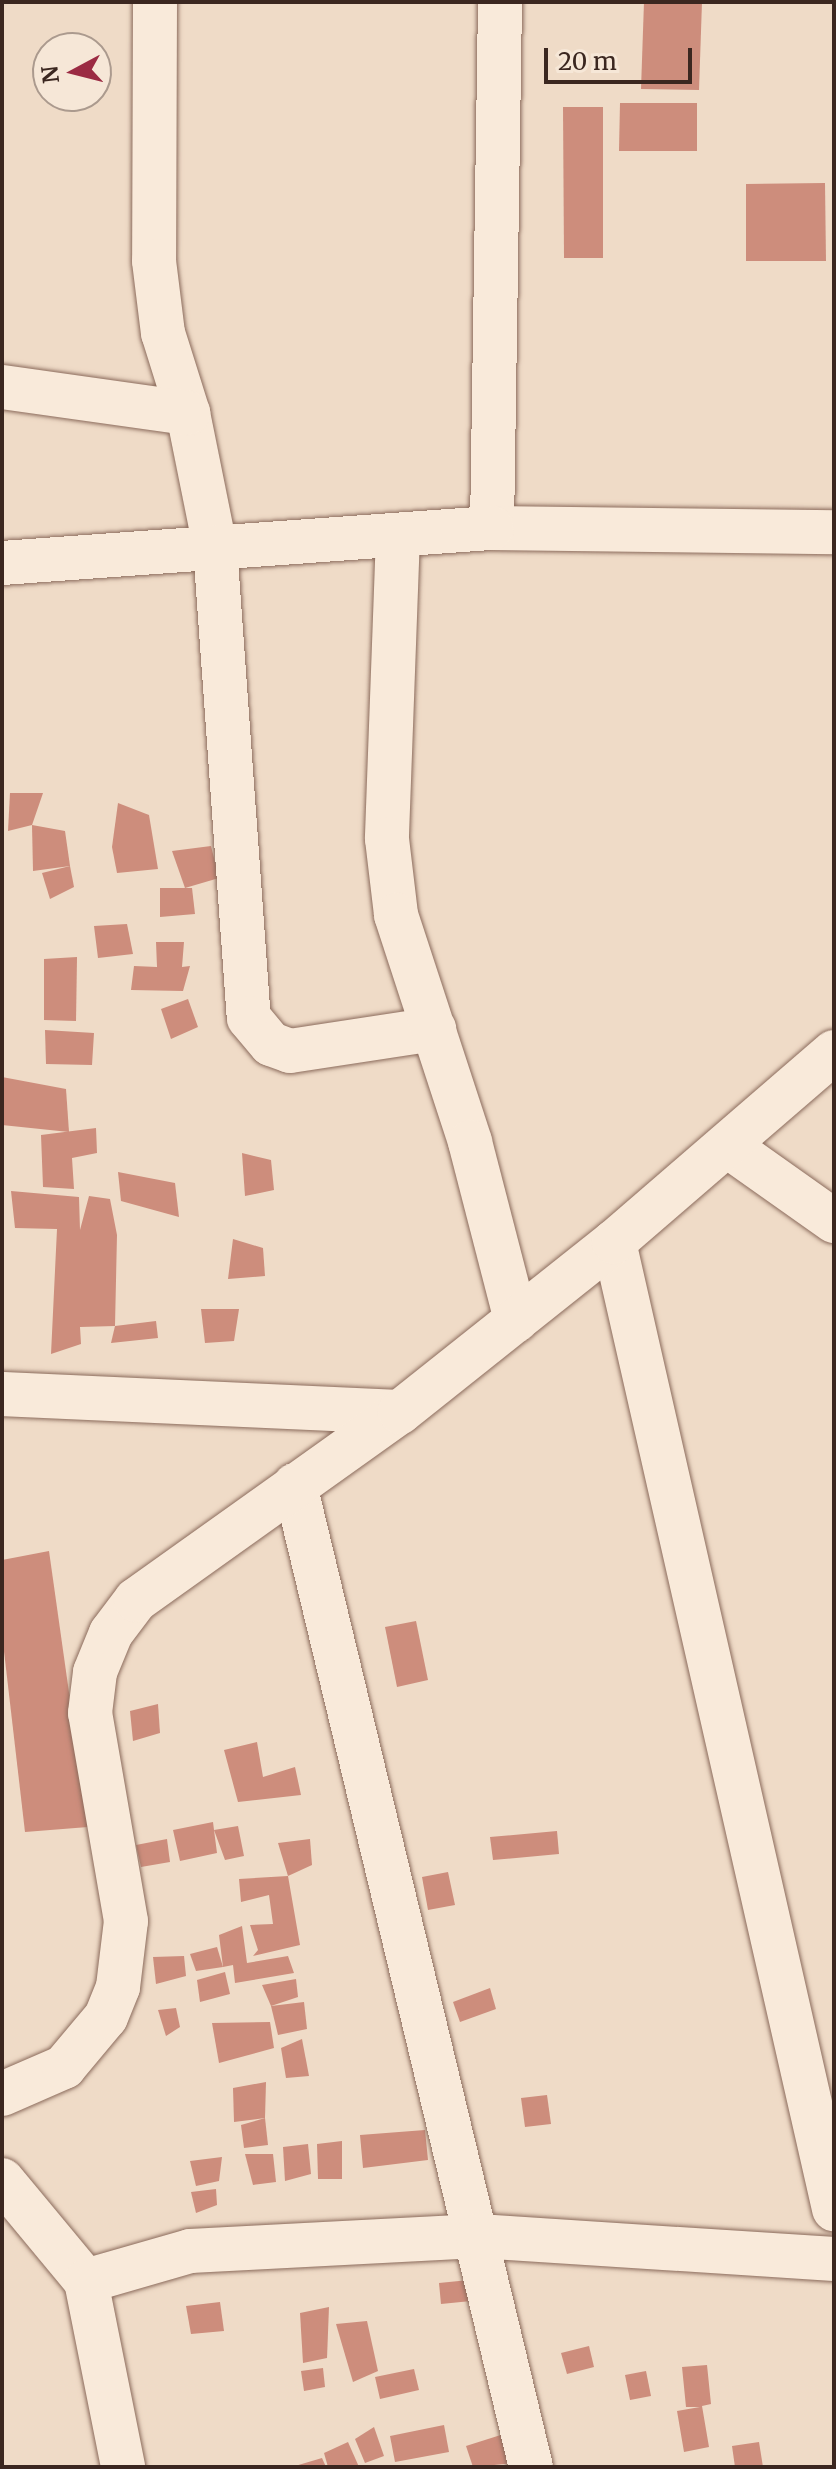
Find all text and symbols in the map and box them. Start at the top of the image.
north arrow [32,32,112,112]
scale bar [548,32,696,82]
text: 20 m [558,46,617,77]
text: N [35,64,65,85]

